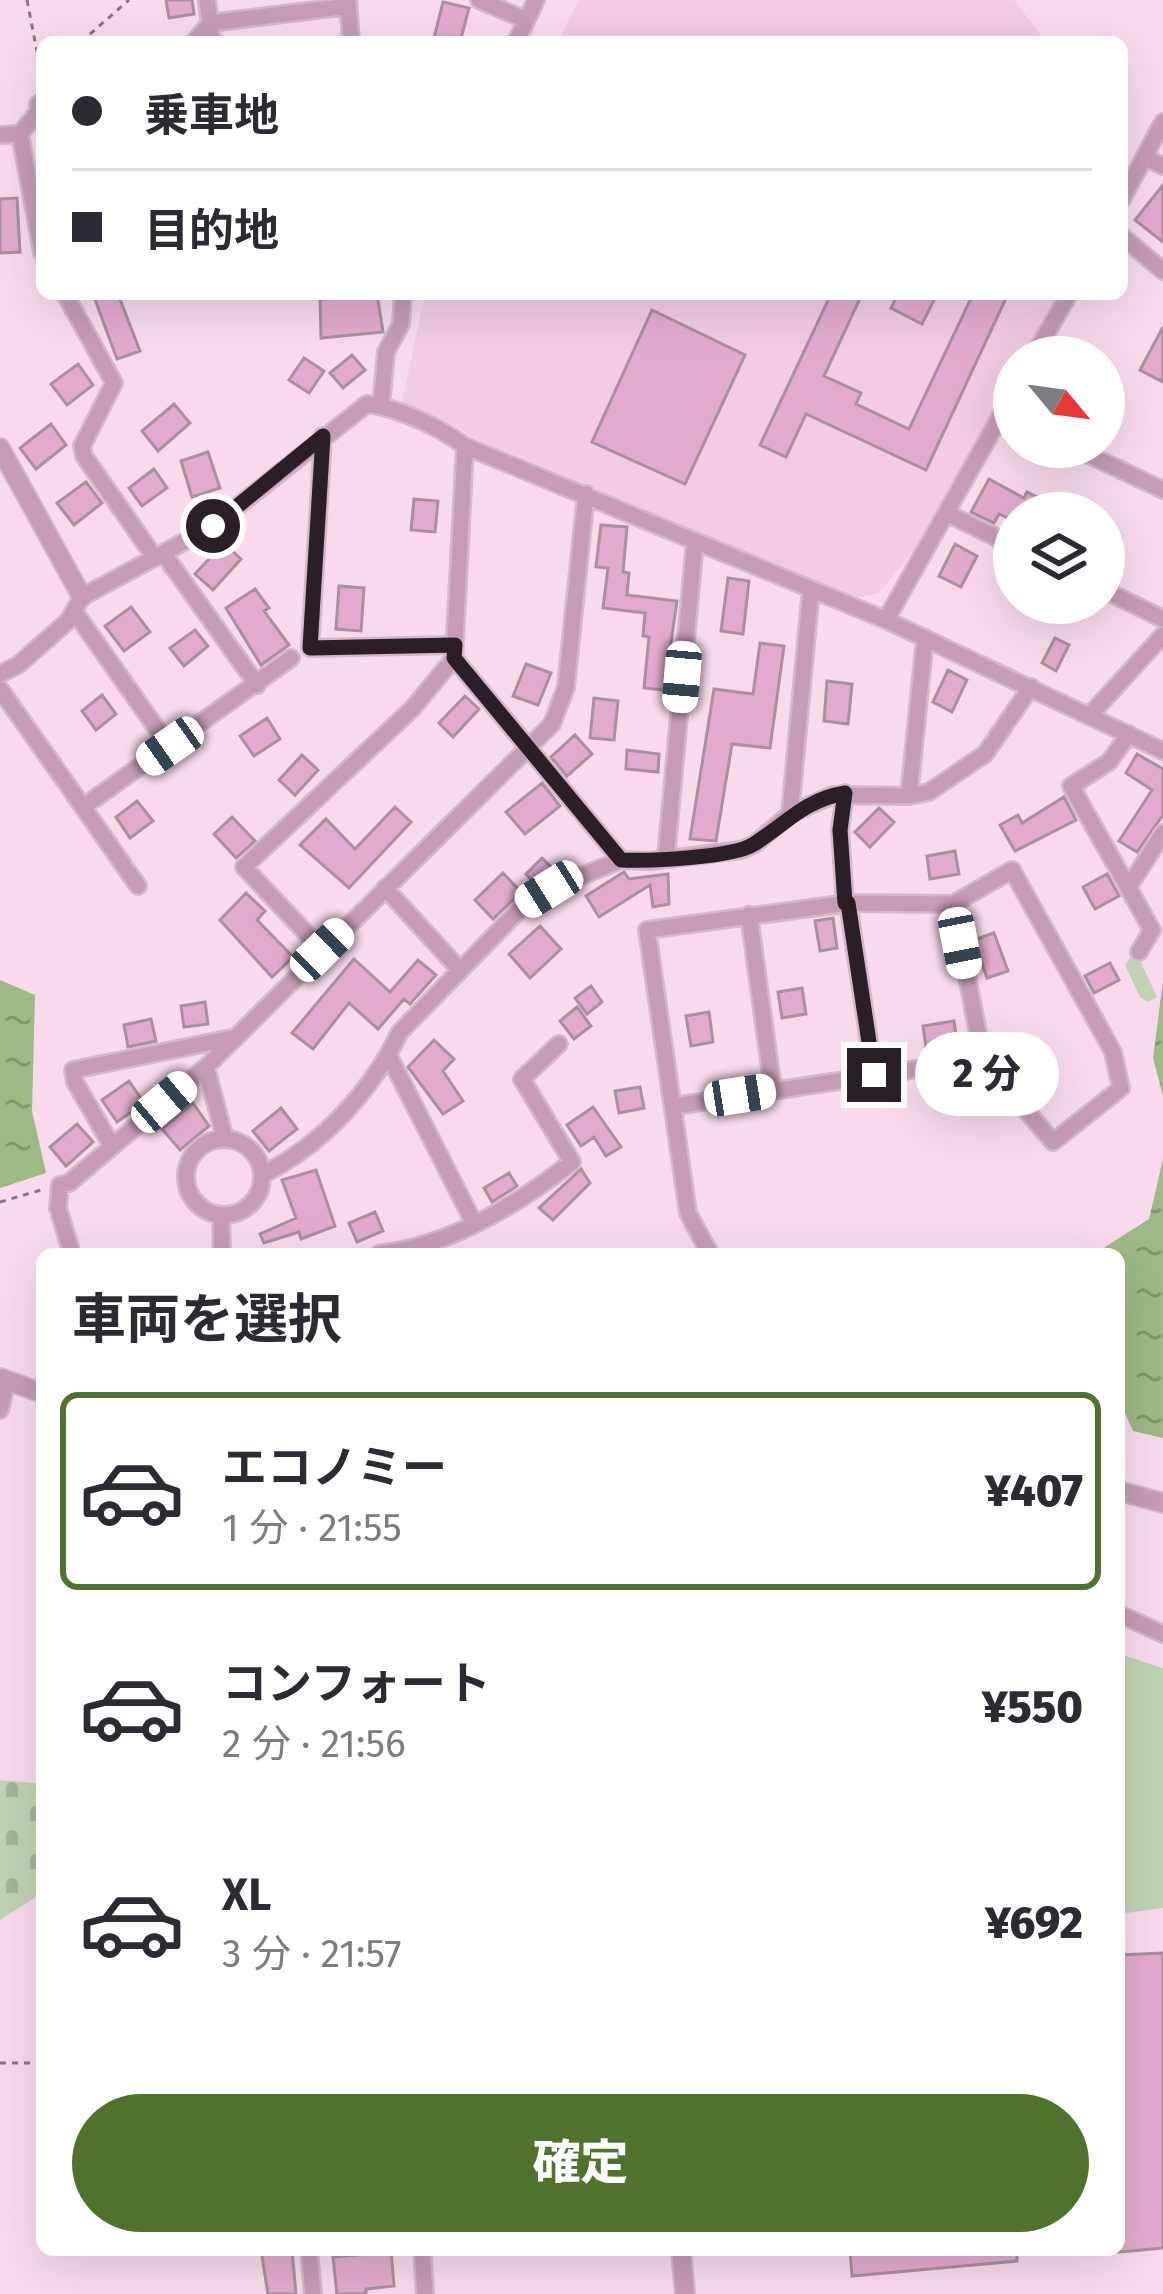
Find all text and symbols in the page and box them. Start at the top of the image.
text: 乗車地 [144,89,279,143]
text: 目的地 [144,204,279,258]
north arrow [993,336,1125,468]
map controls [993,336,1125,624]
button: layers [993,492,1125,624]
route start [186,499,240,553]
car [661,640,703,714]
car [130,711,210,781]
car [509,855,589,923]
car [935,904,985,982]
car [284,912,360,988]
callout: 2 分 [916,1033,1060,1117]
route end [847,1048,901,1102]
text: 2 分 [953,1051,1021,1097]
car [125,1065,203,1139]
car [702,1072,778,1118]
text: 車両を選択 [72,1288,342,1352]
icon: car [78,1437,186,1545]
text: エコノミー [222,1441,447,1495]
text: ¥407 [985,1464,1083,1518]
text: 1 分 · 21:55 [222,1505,402,1551]
icon: car [78,1653,186,1761]
text: コンフォート [222,1657,491,1711]
text: ¥550 [982,1680,1083,1734]
text: 2 分 · 21:56 [222,1721,406,1767]
text: XL [222,1868,271,1922]
icon: car [78,1869,186,1977]
text: ¥692 [985,1896,1083,1950]
text: 3 分 · 21:57 [222,1931,401,1977]
button: 確定 [72,2094,1089,2232]

